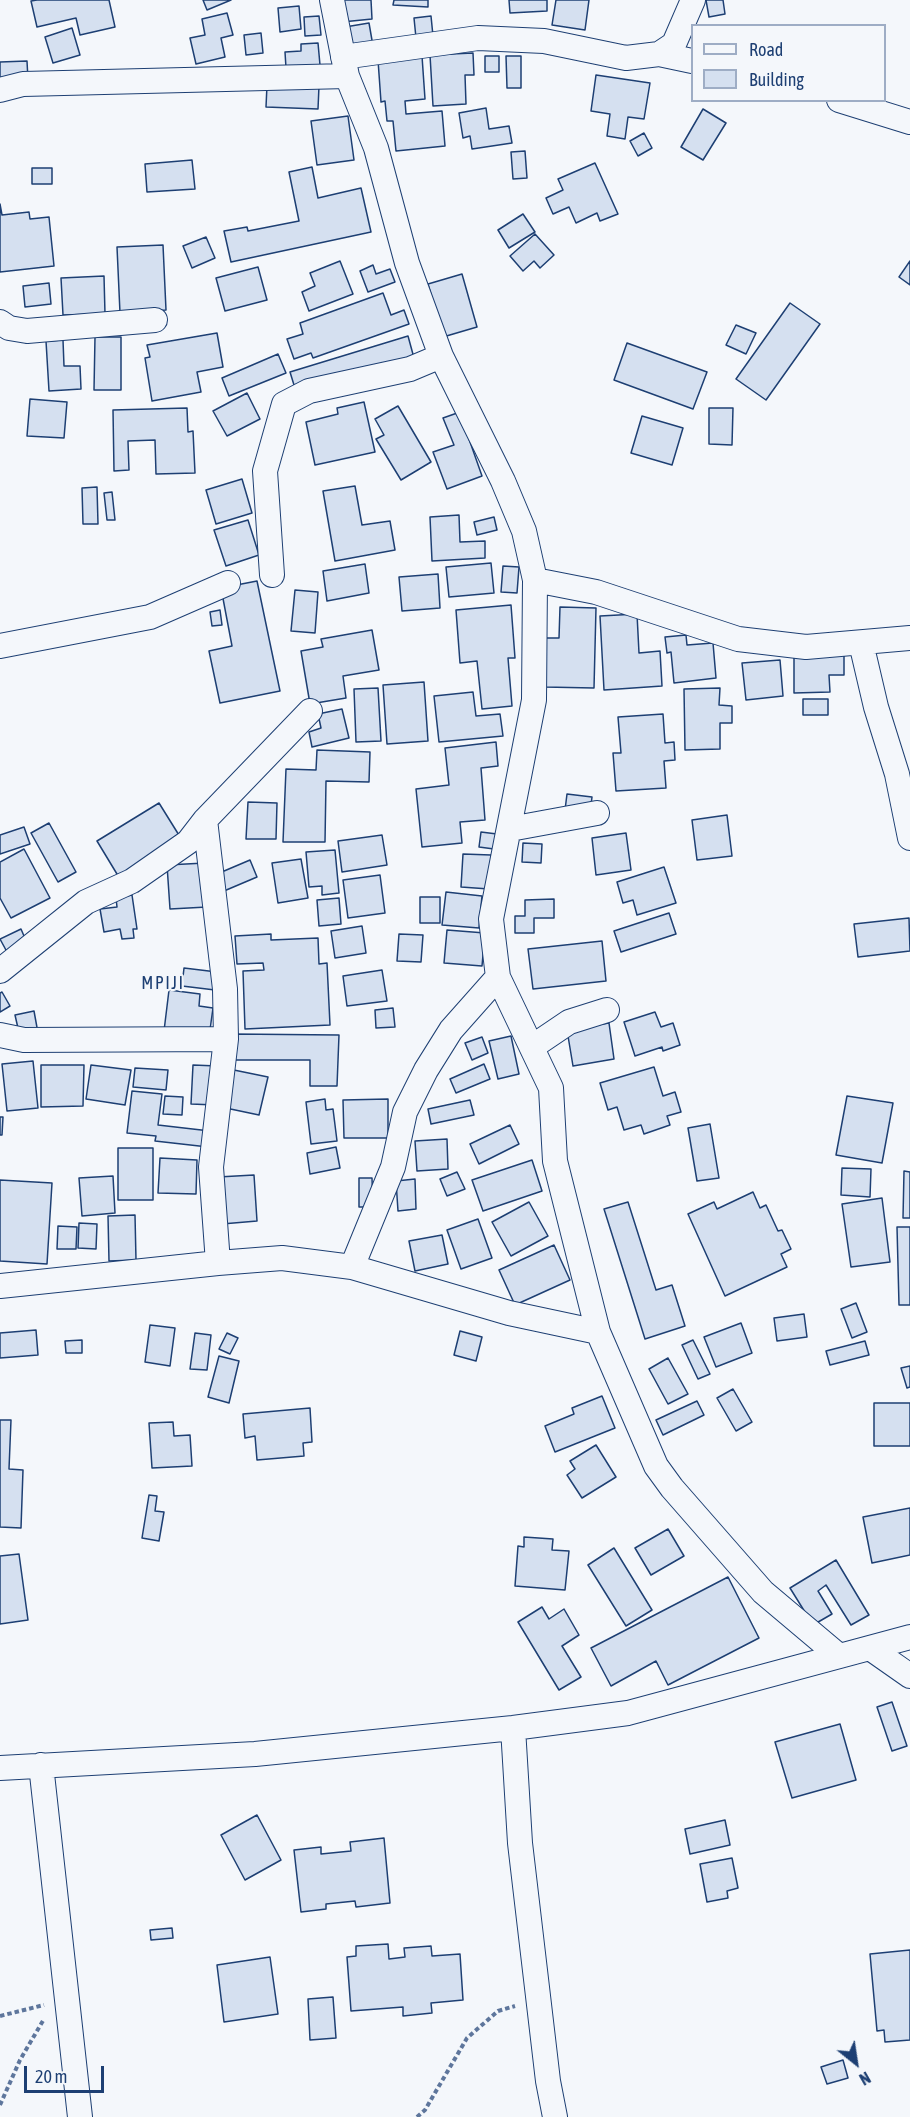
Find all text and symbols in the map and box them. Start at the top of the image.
legend [691,24,886,102]
text: Road [749,39,783,60]
text: Building [749,69,804,90]
district label: MPIJI [141,972,185,994]
north arrow [826,2033,886,2093]
scale bar [27,2054,106,2092]
text: 20 m [35,2066,67,2087]
text: N [856,2068,874,2089]

